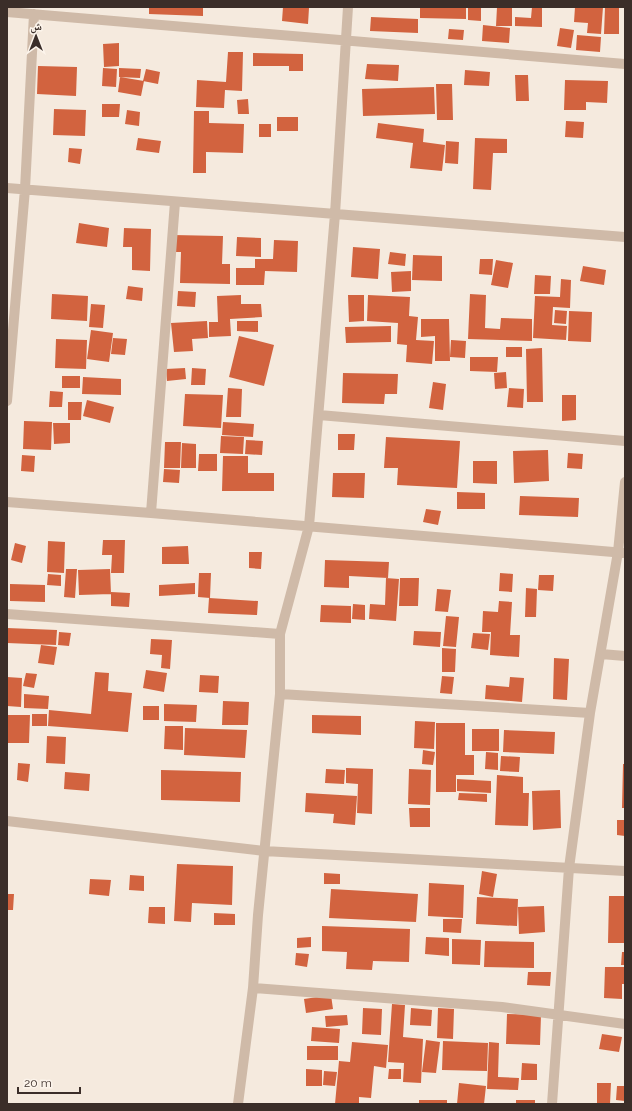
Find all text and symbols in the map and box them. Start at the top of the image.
north arrow [16,16,56,56]
text: ش [30,20,42,34]
scale bar [18,1069,80,1095]
text: 20 m [24,1076,52,1090]

